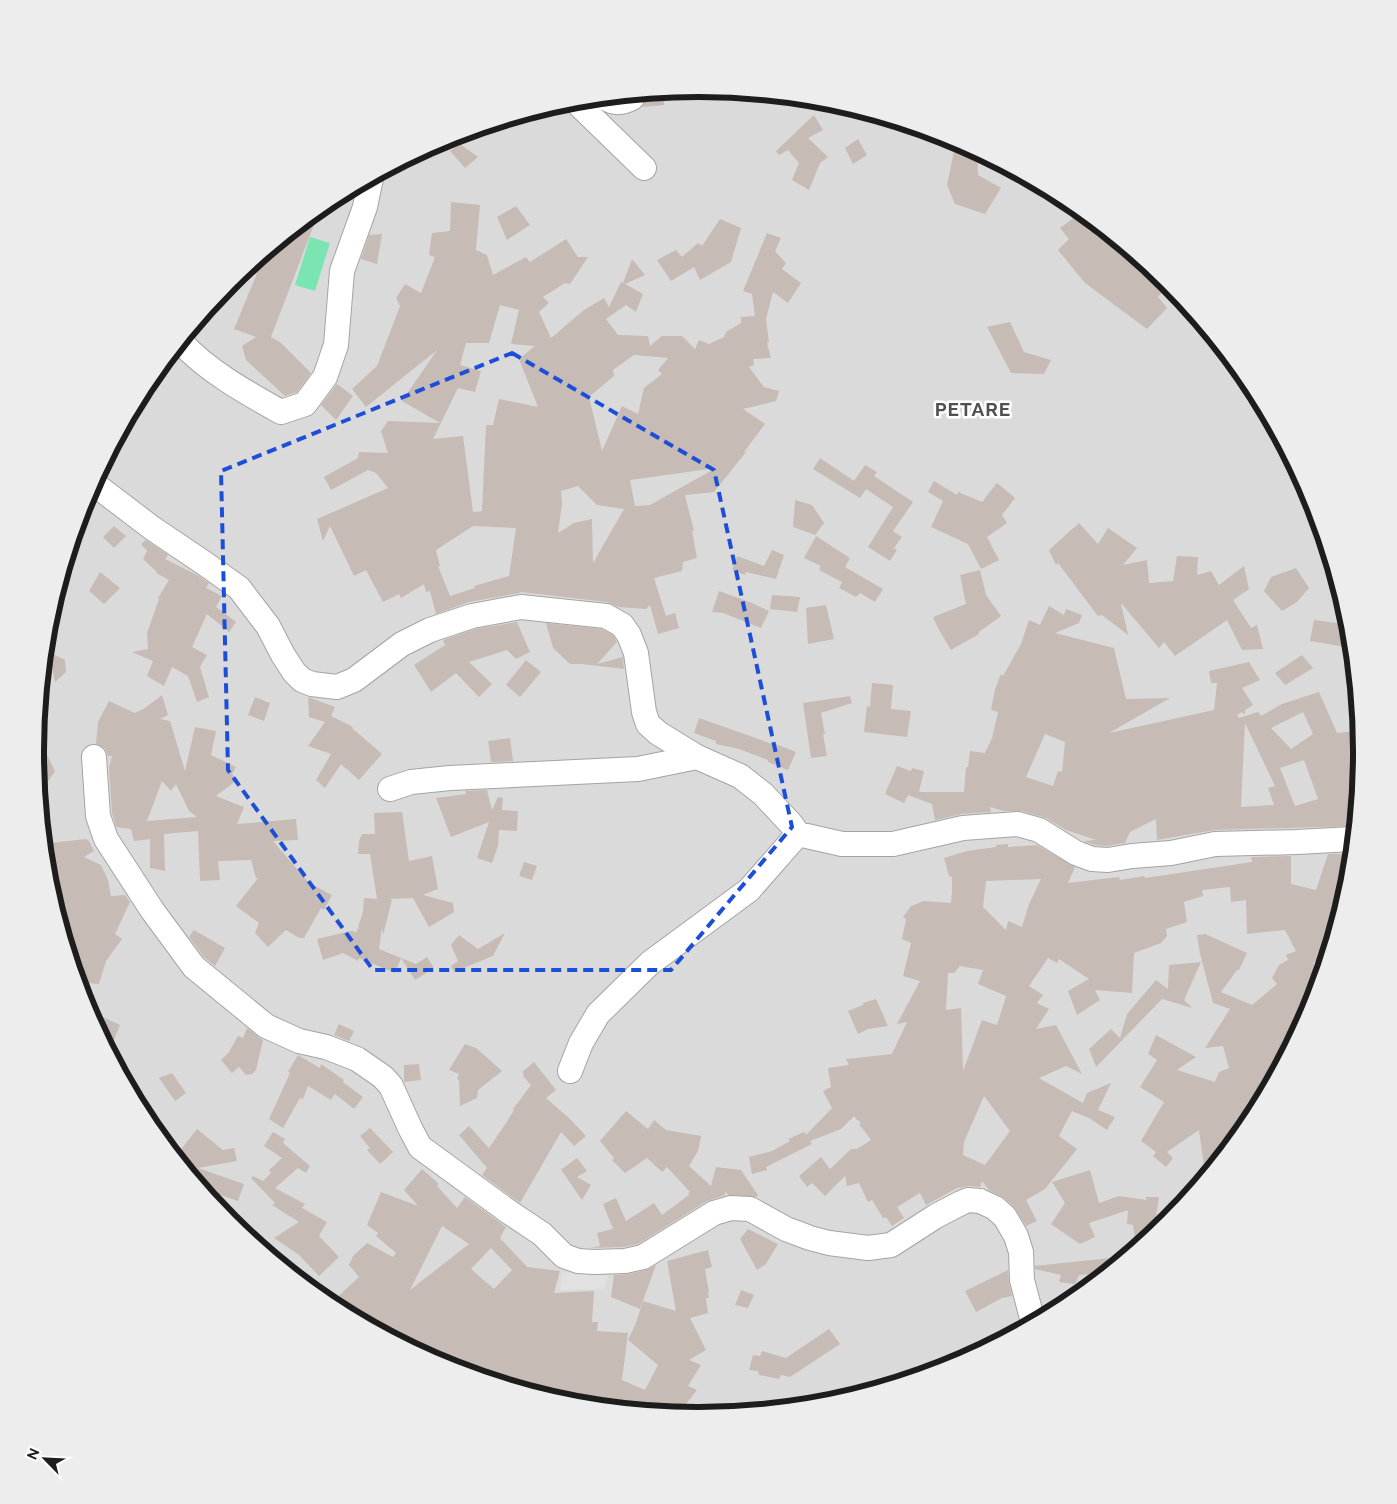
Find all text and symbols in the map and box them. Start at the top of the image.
district label: PETARE [935,398,1011,420]
north arrow [20,1434,70,1484]
text: N [24,1446,43,1462]

